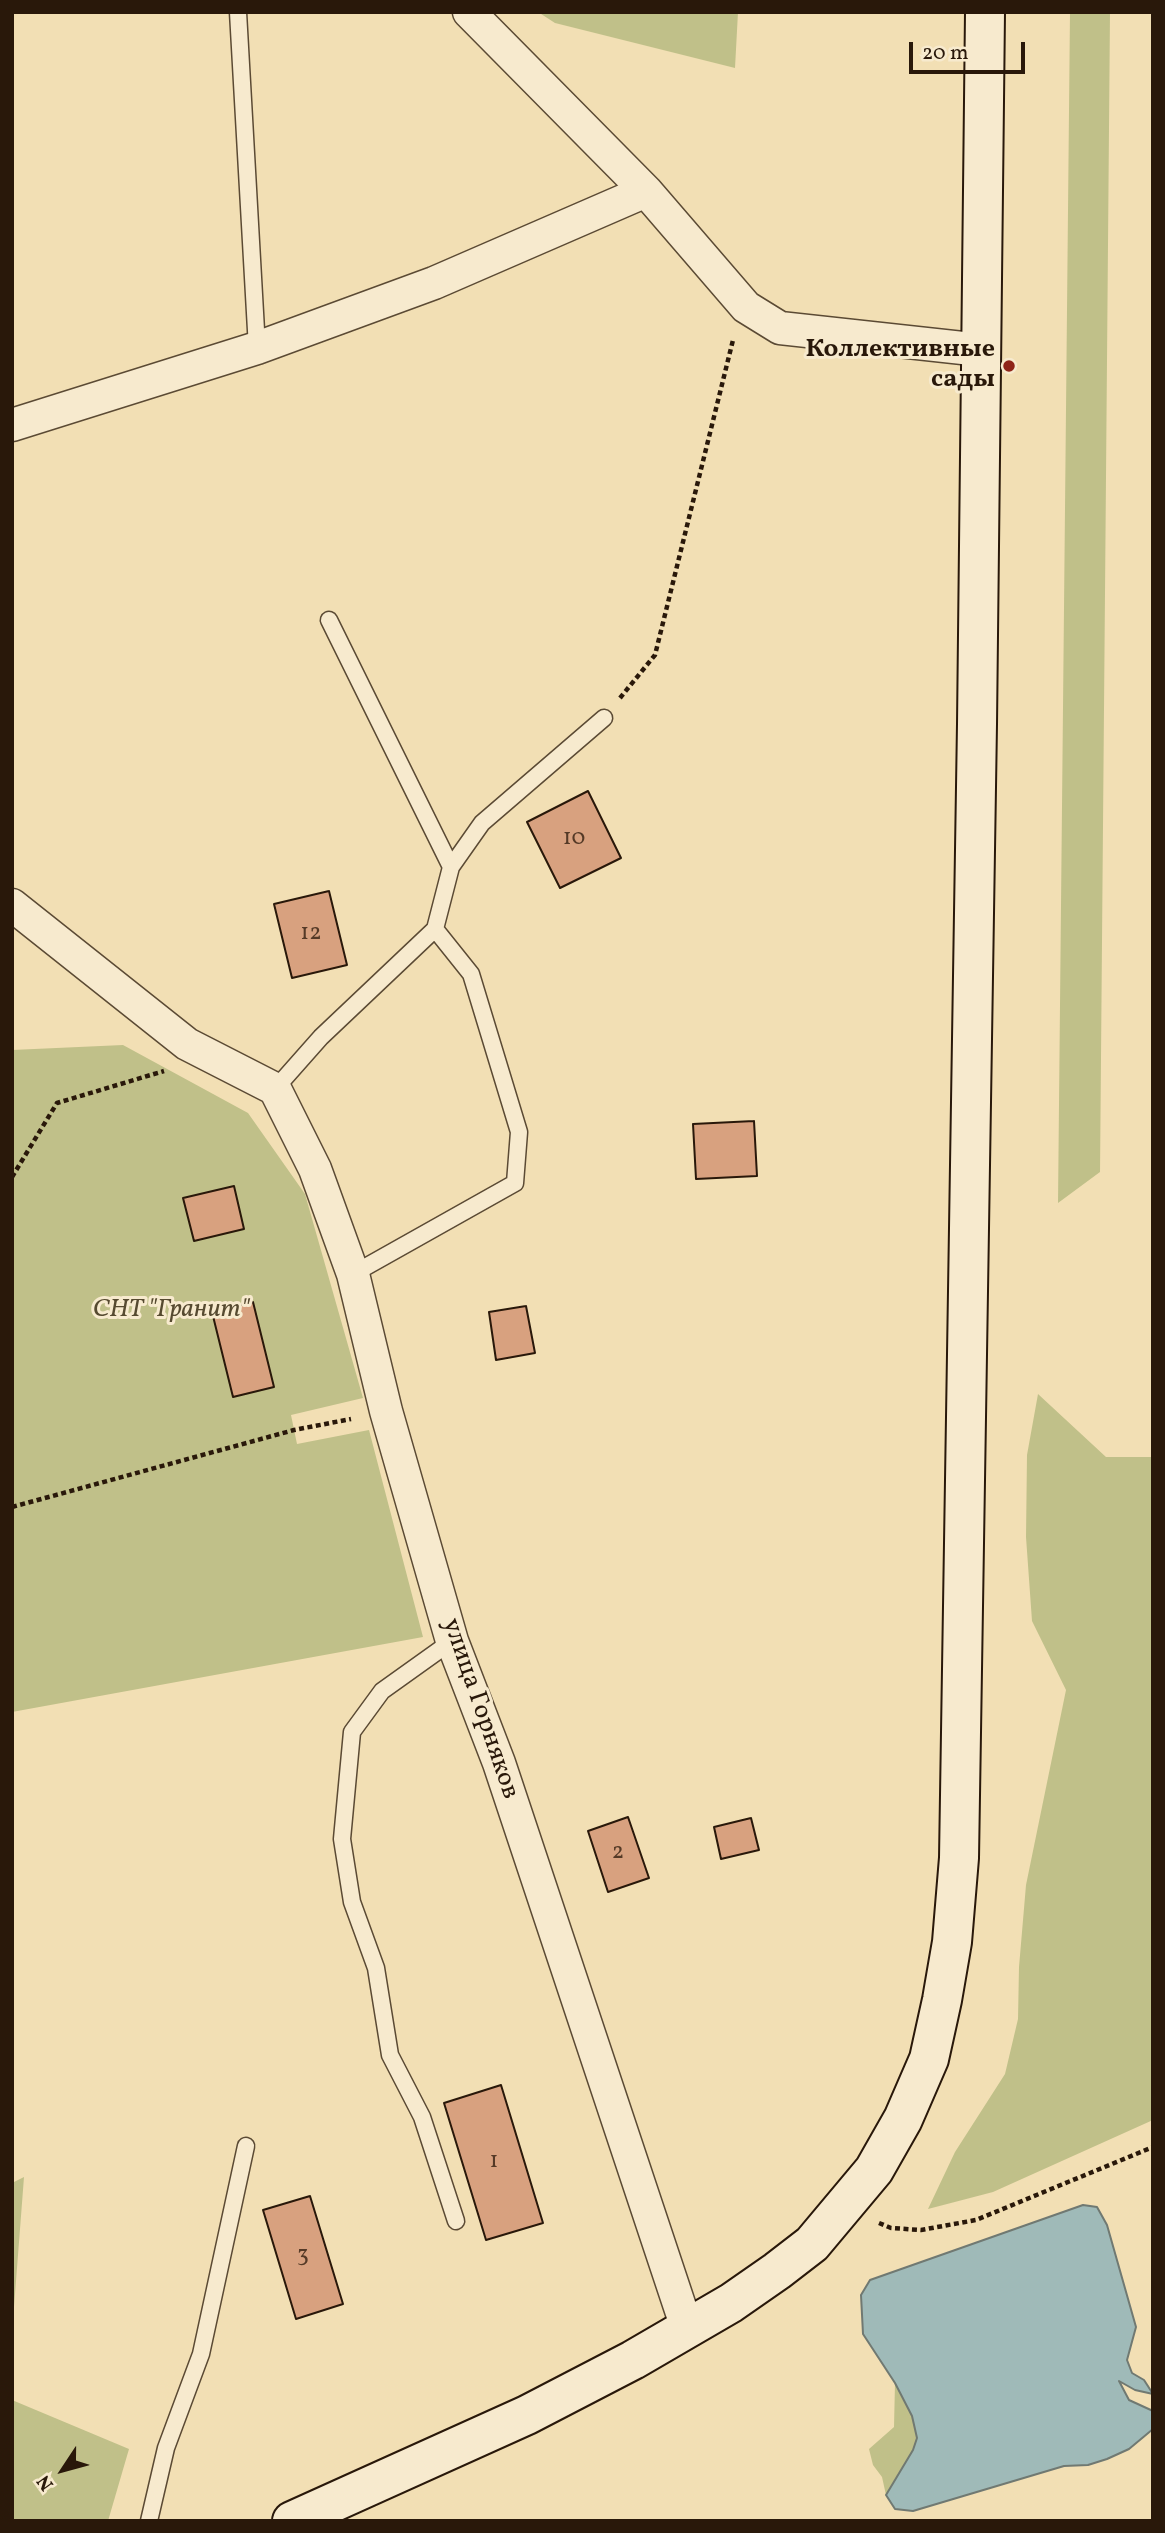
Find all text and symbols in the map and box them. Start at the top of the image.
scale bar [913,28,1028,72]
text: 20 m [922,39,968,68]
place label: Коллективные сады [805,335,995,396]
marker: Коллективные сады [1001,358,1017,374]
house number: 10 [563,826,585,854]
house number: 12 [300,921,322,949]
park label: СНТ "Гранит" [93,1295,249,1327]
street label: улица Горняков [433,1615,525,1803]
house number: 2 [612,1840,624,1868]
house number: 1 [490,2149,498,2177]
house number: 3 [297,2243,309,2271]
north arrow [28,2435,98,2505]
text: N [31,2469,61,2496]

